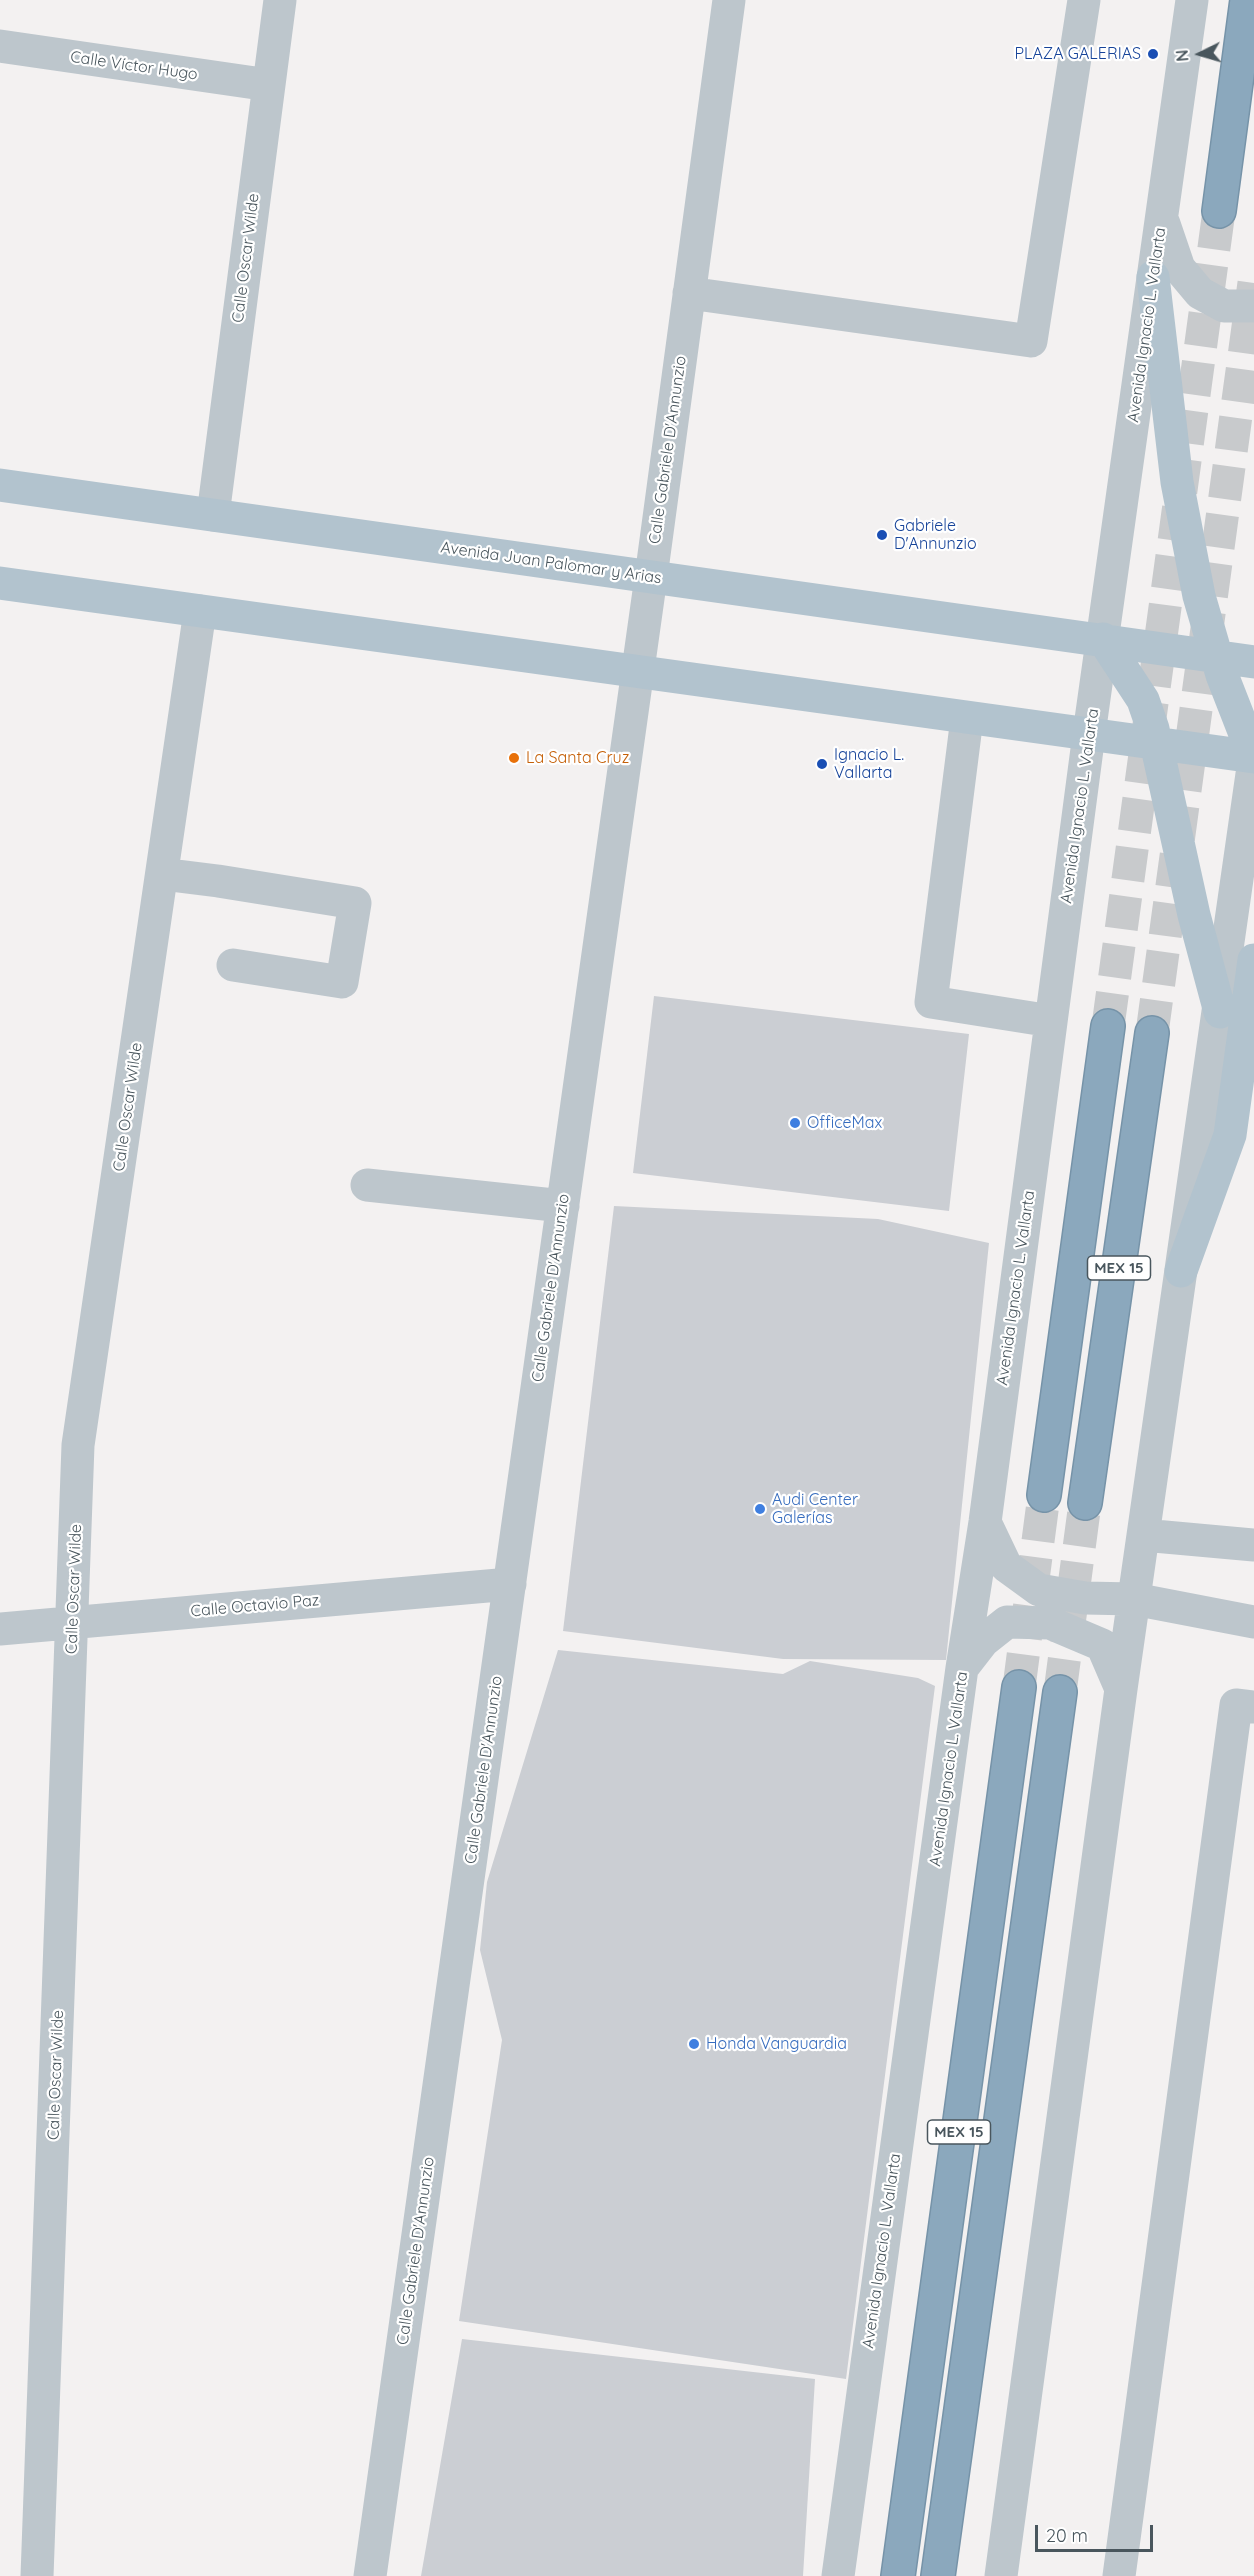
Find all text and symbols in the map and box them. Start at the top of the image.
north arrow [1170,24,1230,84]
place label: PLAZA GALERIAS [1014,44,1141,64]
marker: PLAZA GALERIAS [1146,47,1160,61]
street label: Calle Víctor Hugo [69,48,199,84]
text: N [1172,49,1193,62]
street label: Calle Oscar Wilde [229,192,263,324]
street label: Avenida Ignacio L. Vallarta [1124,226,1170,424]
street label: Calle Gabriele D'Annunzio [645,355,691,545]
place label: Gabriele D'Annunzio [894,516,977,554]
marker: Gabriele D'Annunzio [875,528,889,542]
street label: Avenida Juan Palomar y Arias [439,538,663,588]
street label: Avenida Ignacio L. Vallarta [1057,707,1103,905]
place label: Ignacio L. Vallarta [834,745,904,783]
place label: La Santa Cruz [526,748,629,768]
marker: La Santa Cruz [507,751,521,765]
marker: Ignacio L. Vallarta [815,757,829,771]
street label: Calle Oscar Wilde [109,1041,147,1173]
place label: OfficeMax [807,1113,882,1133]
marker: OfficeMax [788,1116,802,1130]
street label: Avenida Ignacio L. Vallarta [993,1189,1039,1387]
street label: Calle Gabriele D'Annunzio [528,1193,574,1383]
road number: MEX 15 [1088,1256,1150,1280]
place label: Audi Center Galerías [772,1490,858,1528]
marker: Audi Center Galerías [753,1502,767,1516]
street label: Calle Oscar Wilde [62,1524,86,1654]
street label: Calle Octavio Paz [190,1591,320,1621]
street label: Avenida Ignacio L. Vallarta [926,1670,972,1868]
street label: Calle Gabriele D'Annunzio [461,1675,507,1865]
street label: Calle Oscar Wilde [44,2010,68,2140]
place label: Honda Vanguardia [706,2034,847,2054]
marker: Honda Vanguardia [687,2037,701,2051]
road number: MEX 15 [928,2120,990,2144]
street label: Avenida Ignacio L. Vallarta [859,2152,905,2350]
street label: Calle Gabriele D'Annunzio [393,2156,439,2346]
scale bar [1038,2513,1156,2551]
text: 20 m [1046,2524,1088,2547]

